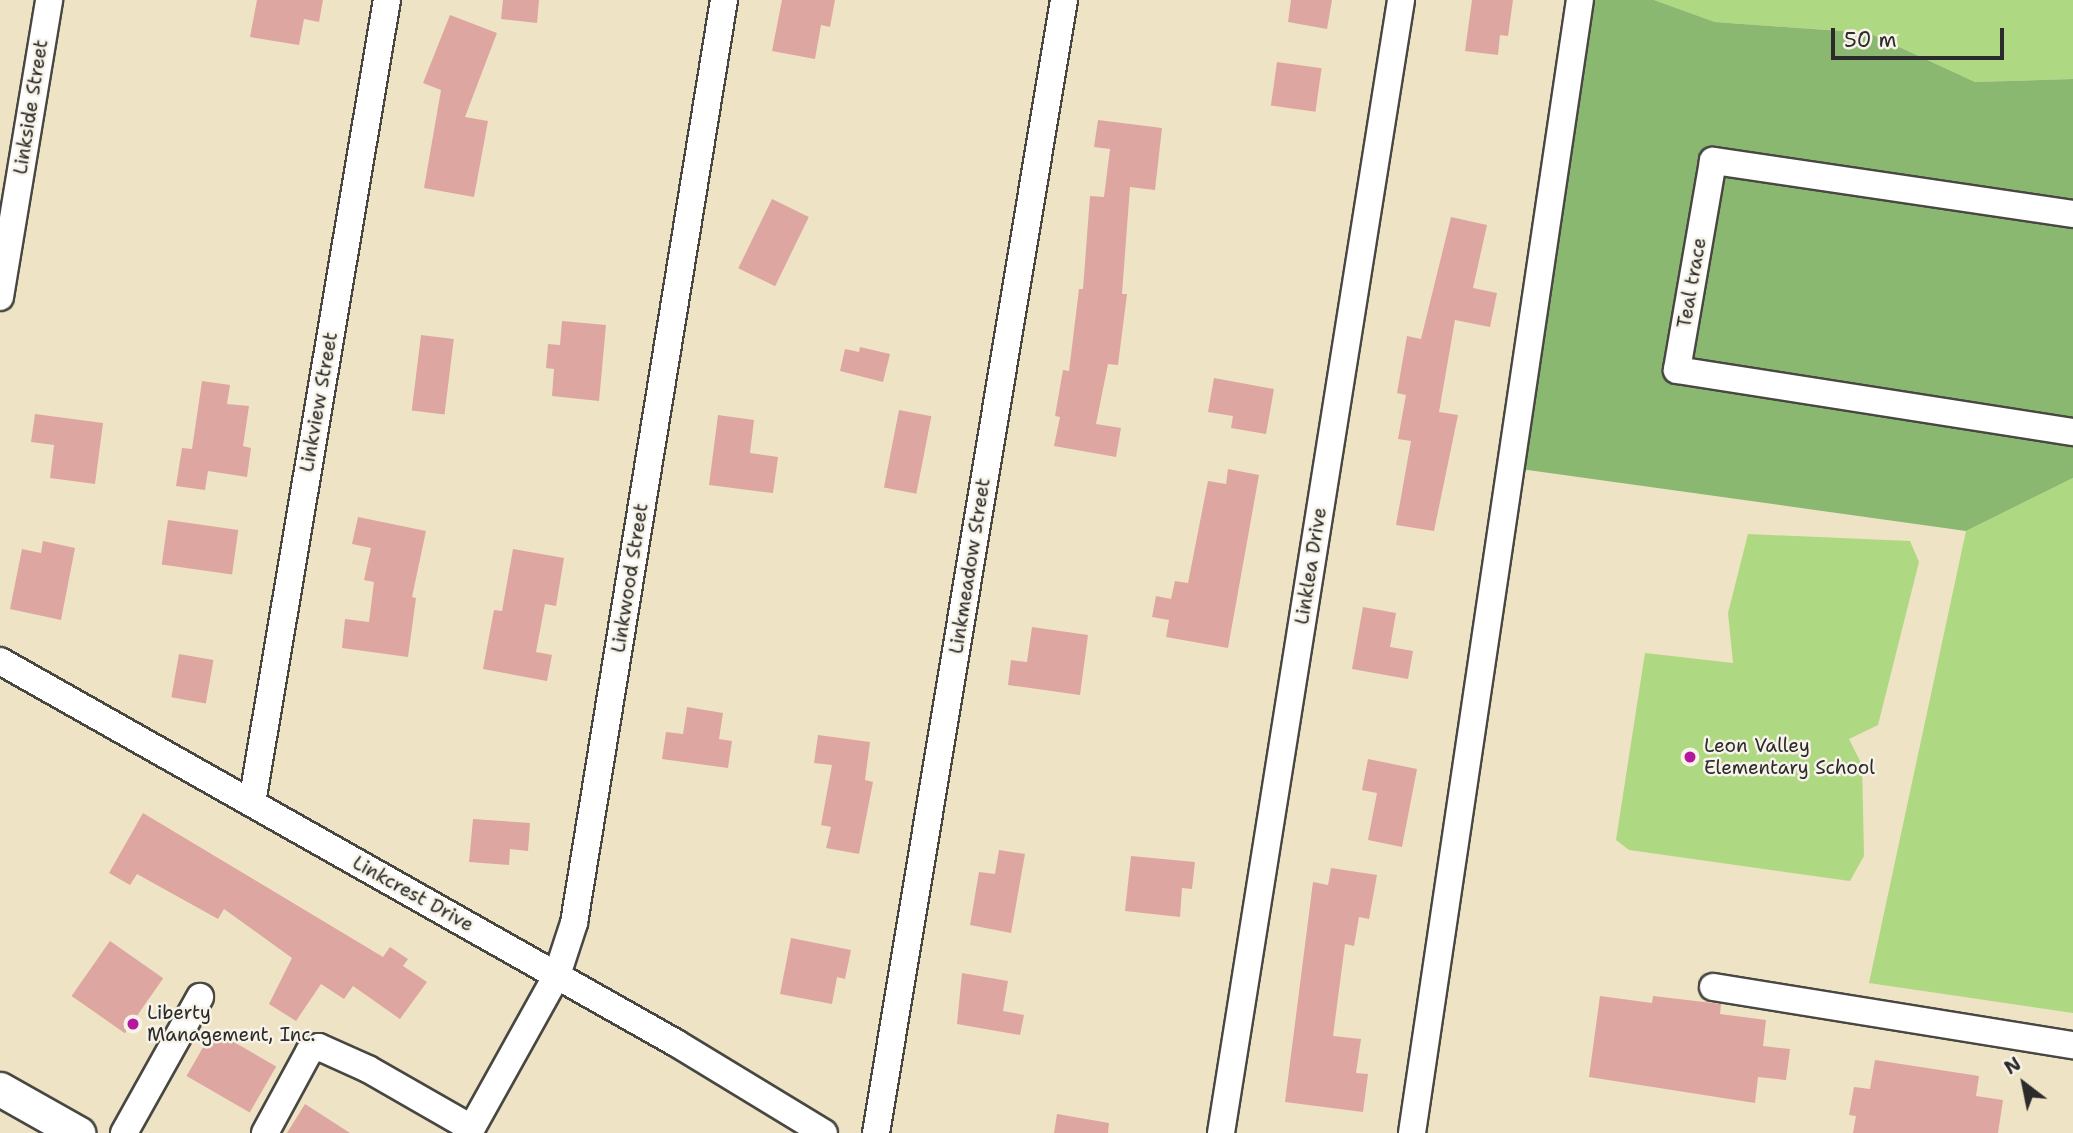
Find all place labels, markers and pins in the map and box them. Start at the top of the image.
place label: Leon Valley Elementary School [1704,735,1875,779]
marker: Leon Valley Elementary School [1682,749,1698,765]
place label: Liberty Management, Inc. [147,1002,315,1046]
marker: Liberty Management, Inc. [125,1016,141,1032]

